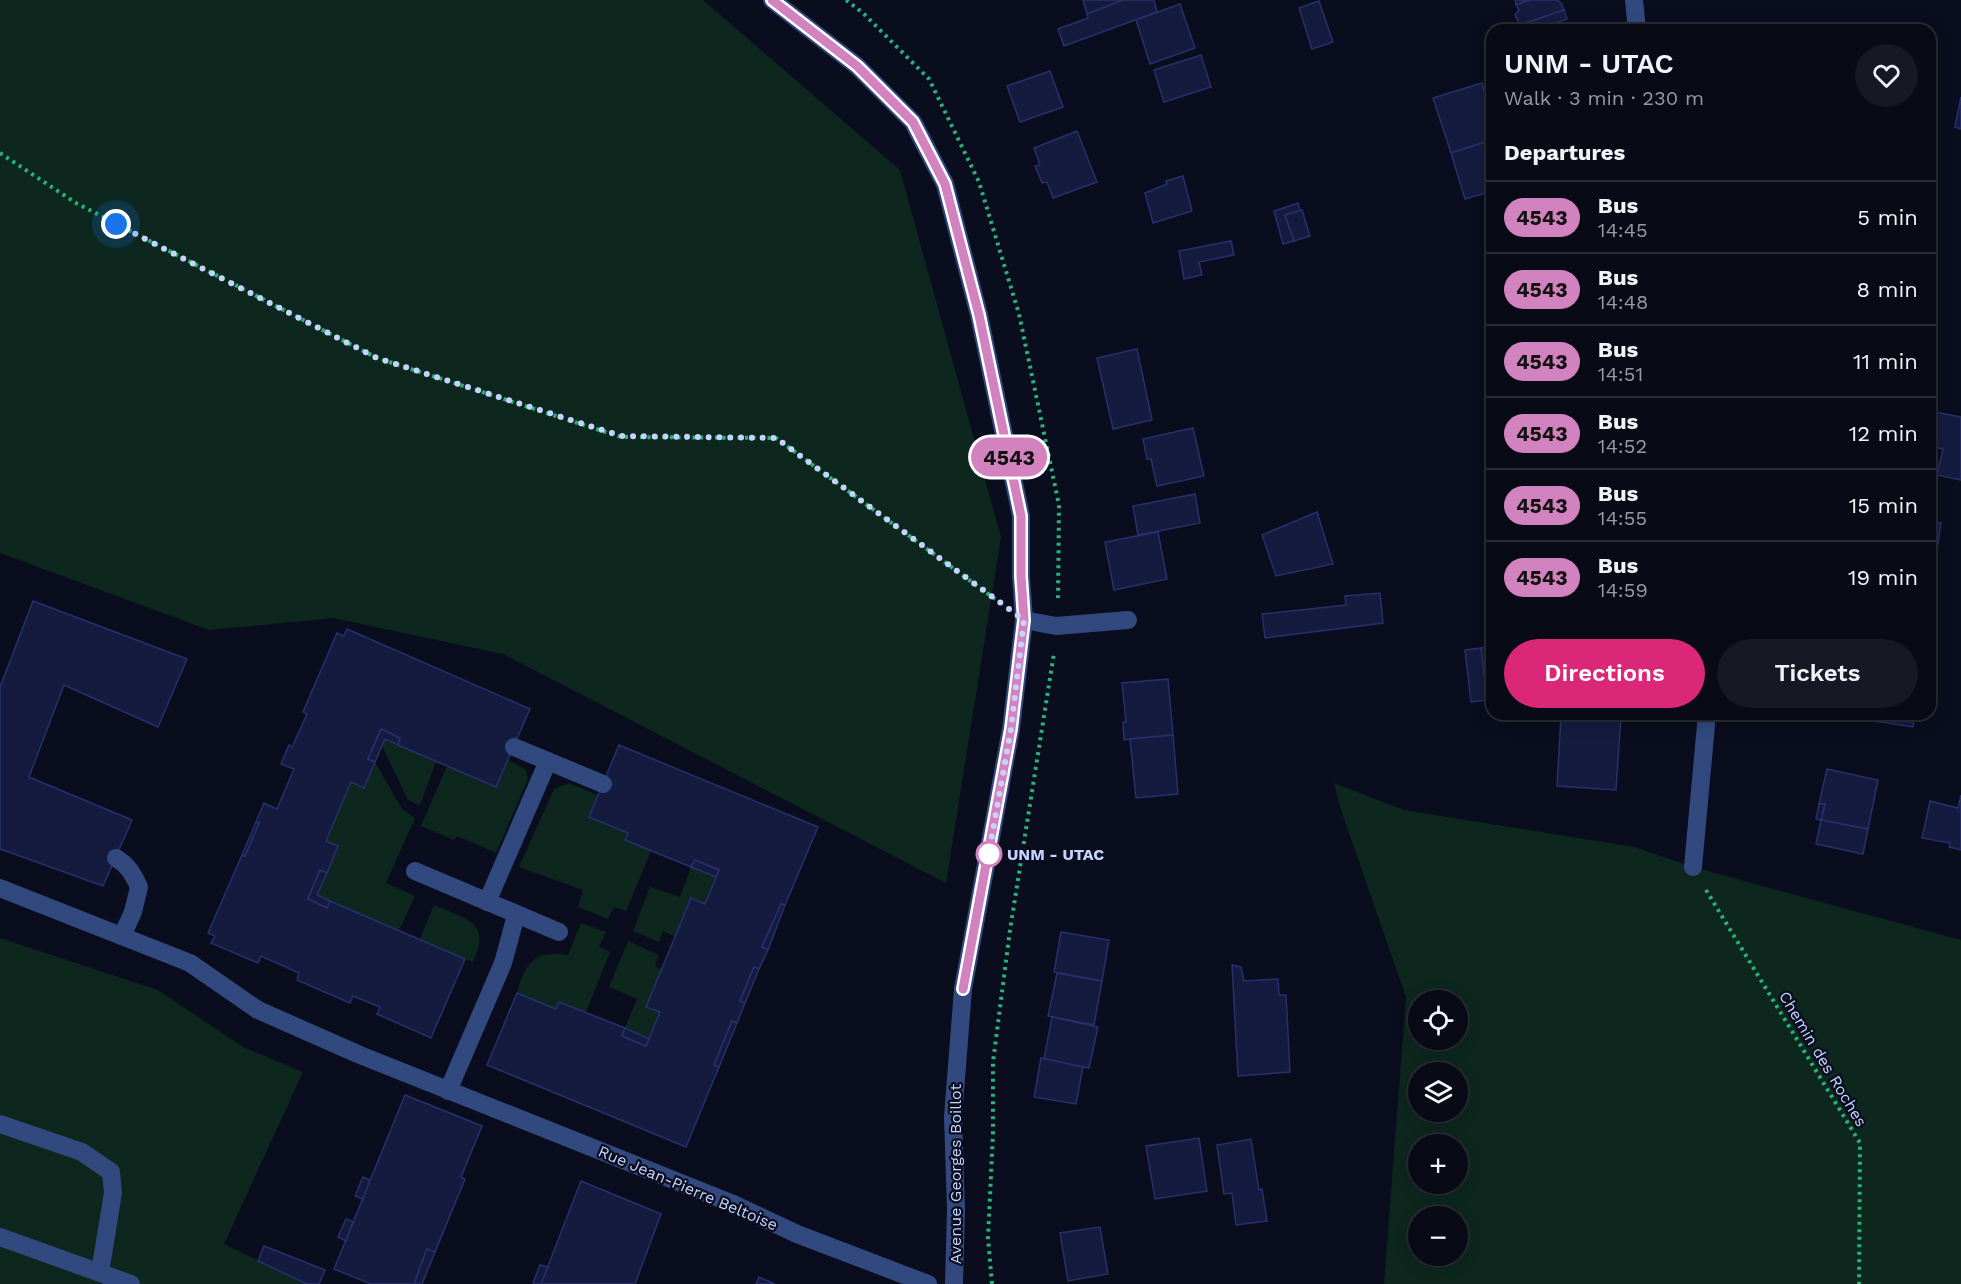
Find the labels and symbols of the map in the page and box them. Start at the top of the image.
your location [101,209,131,239]
line badge: 4543 [967,438,1051,476]
marker: UNM - UTAC [976,841,1002,867]
place label: UNM - UTAC [1007,845,1104,864]
street label: Chemin des Roches [1775,988,1871,1130]
street label: Avenue Georges Boillot [946,1083,965,1264]
street label: Rue Jean-Pierre Beltoise [595,1142,781,1234]

